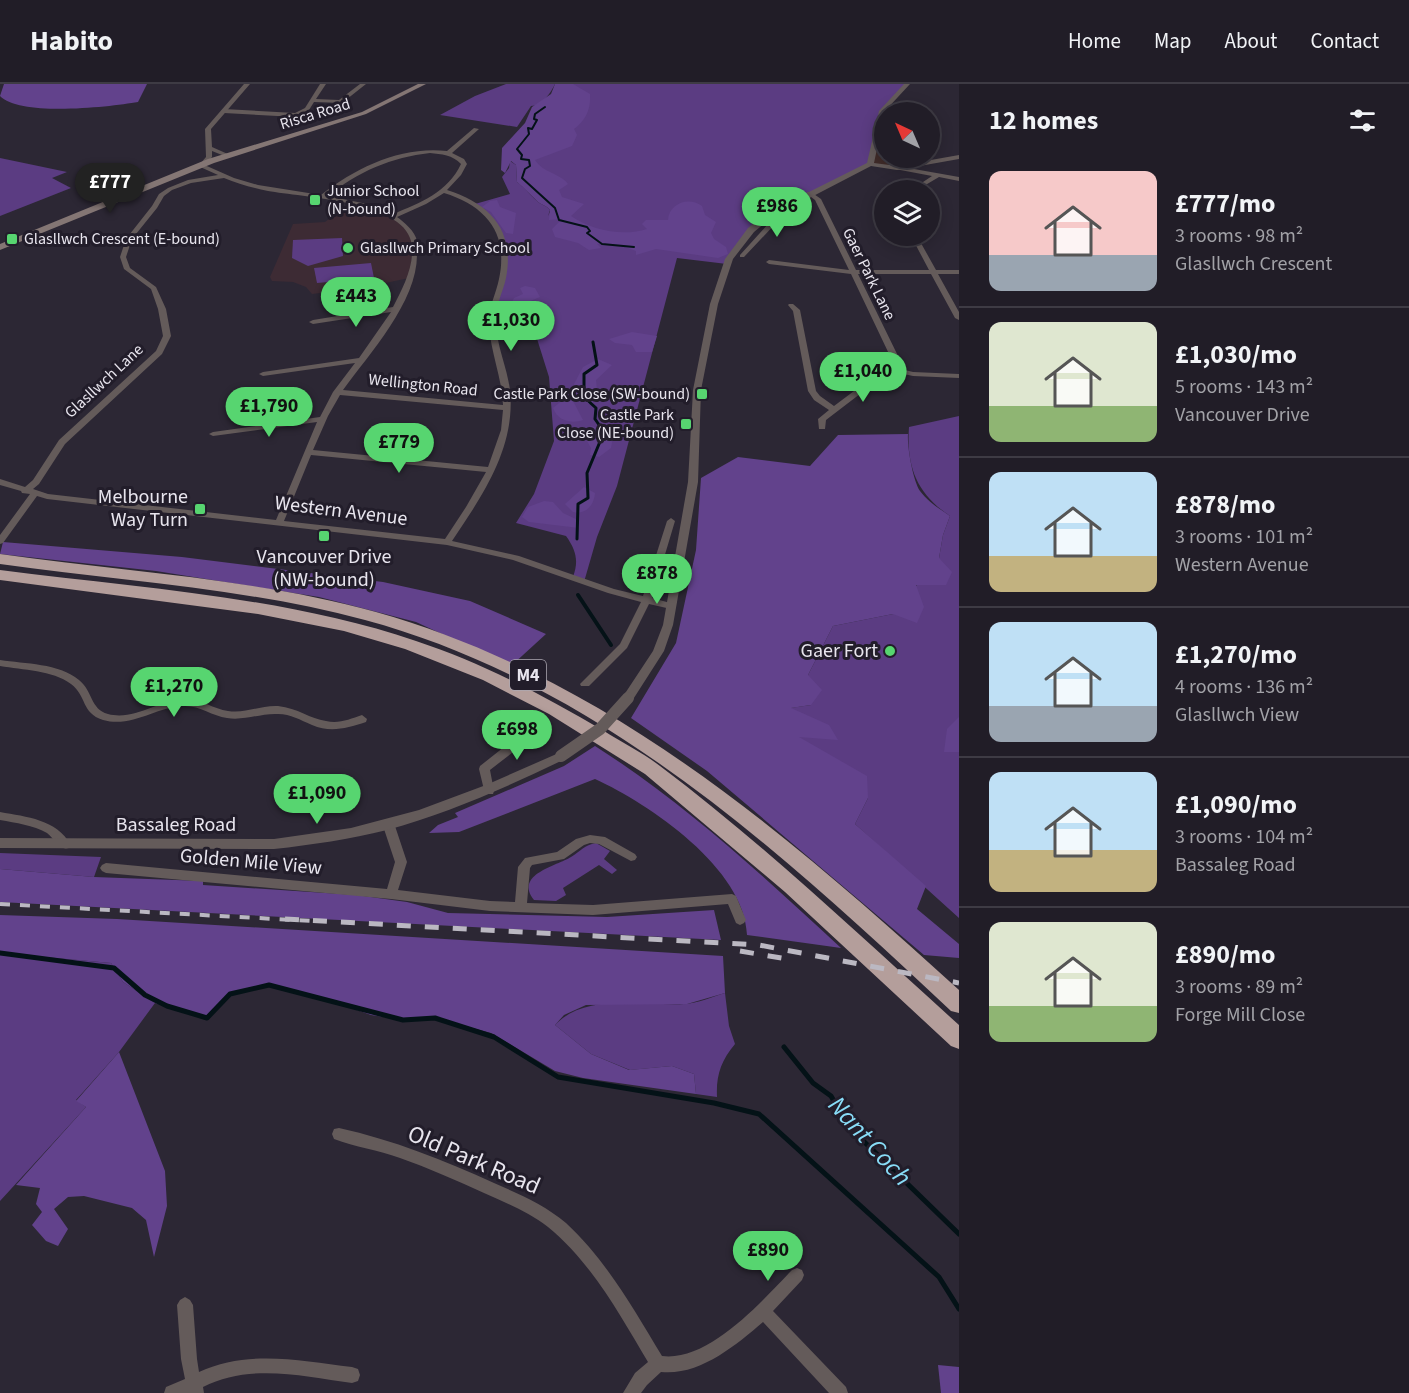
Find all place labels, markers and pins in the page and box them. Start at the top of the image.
pin: £777 [74,163,146,214]
place label: Junior School (N-bound) [327,180,419,220]
pin: £986 [741,187,813,238]
marker: Junior School (N-bound) [308,193,322,207]
place label: Glasllwch Crescent (E-bound) [24,228,220,250]
marker: Glasllwch Crescent (E-bound) [5,232,19,246]
place label: Glasllwch Primary School [360,237,530,259]
marker: Glasllwch Primary School [341,241,355,255]
pin: £443 [320,277,392,328]
pin: £1,030 [462,301,560,352]
pin: £1,040 [814,352,912,403]
place label: Castle Park Close (SW-bound) [494,383,690,405]
pin: £1,790 [220,387,318,438]
marker: Castle Park Close (SW-bound) [695,387,709,401]
place label: Castle Park Close (NE-bound) [557,404,674,444]
marker: Castle Park Close (NE-bound) [679,417,693,431]
pin: £779 [363,423,435,474]
place label: Melbourne Way Turn [98,483,188,534]
marker: Melbourne Way Turn [193,502,207,516]
marker: Vancouver Drive (NW-bound) [317,529,331,543]
place label: Vancouver Drive (NW-bound) [257,543,391,594]
pin: £878 [621,554,693,605]
place label: Gaer Fort [801,637,878,665]
marker: Gaer Fort [883,644,897,658]
pin: £1,270 [125,667,223,718]
pin: £698 [481,710,553,761]
pin: £1,090 [268,774,366,825]
pin: £890 [732,1231,804,1282]

